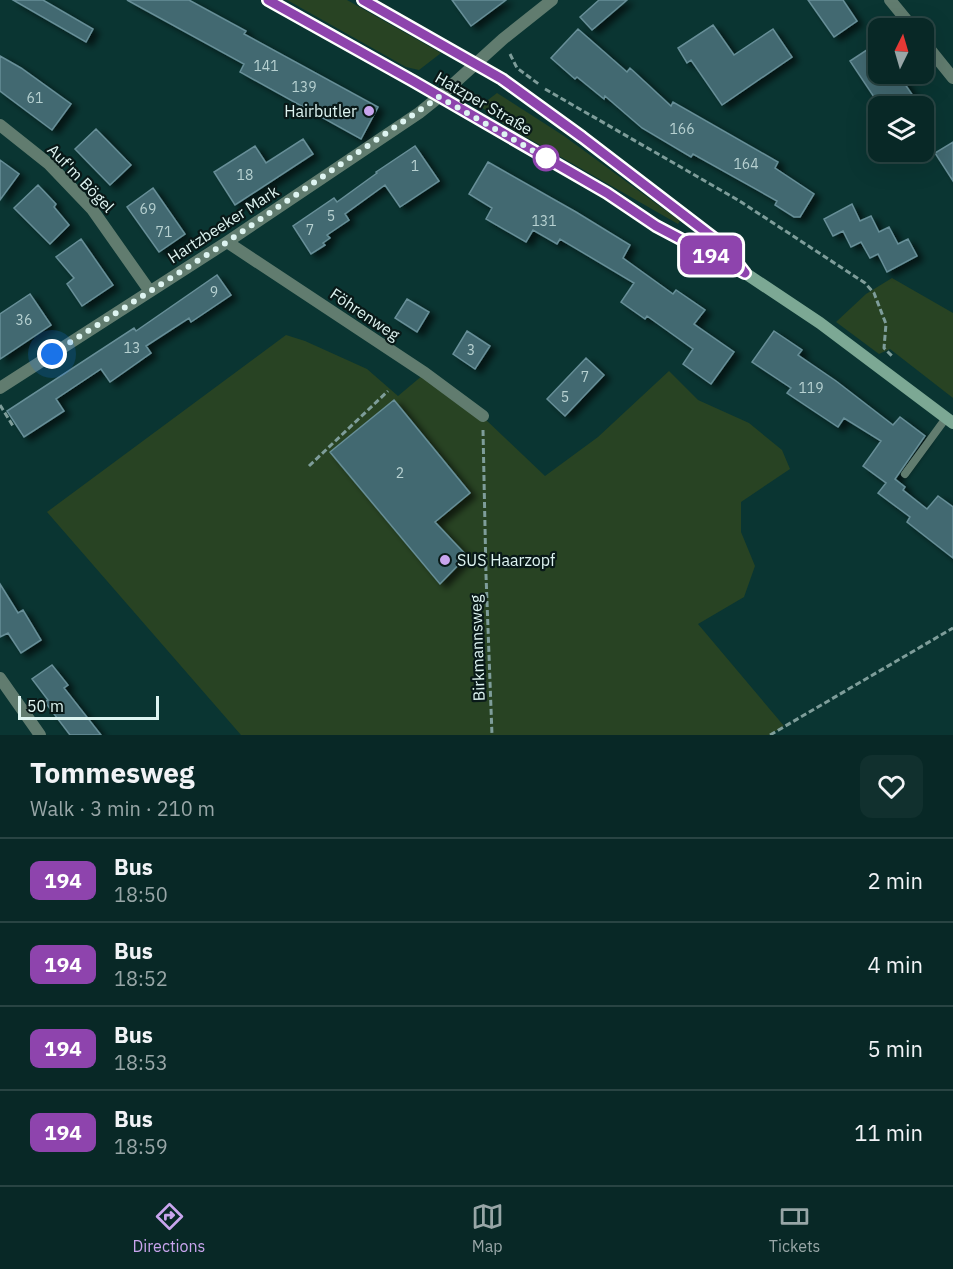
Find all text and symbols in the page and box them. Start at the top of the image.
north arrow [868,18,934,84]
map controls [868,18,934,162]
house number: 141 [253,57,279,75]
street label: Hatzper Straße [432,67,536,139]
house number: 139 [291,78,317,96]
house number: 61 [27,89,43,107]
button: layers [868,96,934,162]
place label: Hairbutler [284,101,357,121]
marker: Hairbutler [362,104,376,118]
house number: 166 [669,120,695,138]
street label: Auf'm Bögel [43,140,119,216]
unlabelled marker [533,145,559,171]
house number: 164 [733,155,759,173]
house number: 1 [411,157,419,175]
house number: 18 [237,166,253,184]
street label: Hartzbeeker Mark [164,180,283,267]
house number: 69 [140,200,156,218]
house number: 5 [327,207,335,225]
house number: 131 [531,212,557,230]
house number: 7 [306,221,314,239]
house number: 71 [156,223,172,241]
line badge: 194 [676,236,746,274]
text: 194 [692,241,730,269]
house number: 9 [210,283,218,301]
street label: Föhrenweg [326,283,404,345]
house number: 36 [16,311,32,329]
your location [37,339,67,369]
house number: 13 [124,339,140,357]
house number: 3 [467,341,475,359]
house number: 7 [581,368,589,386]
house number: 119 [798,379,824,397]
house number: 5 [561,388,569,406]
house number: 2 [396,464,404,482]
place label: SUS Haarzopf [457,550,555,570]
marker: SUS Haarzopf [438,553,452,567]
street label: Birkmannsweg [465,594,489,702]
scale bar [18,693,159,720]
text: 50 m [27,696,64,716]
text: Tommesweg [30,754,194,791]
button: heart [860,755,923,818]
text: Walk · 3 min · 210 m [30,795,215,822]
text: Bus [114,852,153,881]
text: 194 [44,866,82,894]
text: 2 min [867,866,923,895]
text: 18:50 [114,881,168,908]
text: Bus [114,936,153,965]
text: 194 [44,950,82,978]
text: 4 min [867,950,923,979]
text: 18:52 [114,965,168,992]
text: Bus [114,1020,153,1049]
text: 194 [44,1034,82,1062]
text: 5 min [867,1034,923,1063]
text: 18:53 [114,1049,168,1076]
text: Bus [114,1104,153,1133]
text: 194 [44,1118,82,1146]
text: 11 min [854,1118,923,1147]
text: 18:59 [114,1133,168,1160]
tab: Directions [133,1200,205,1256]
tab: Map [471,1200,504,1256]
tab: Tickets [769,1200,820,1256]

